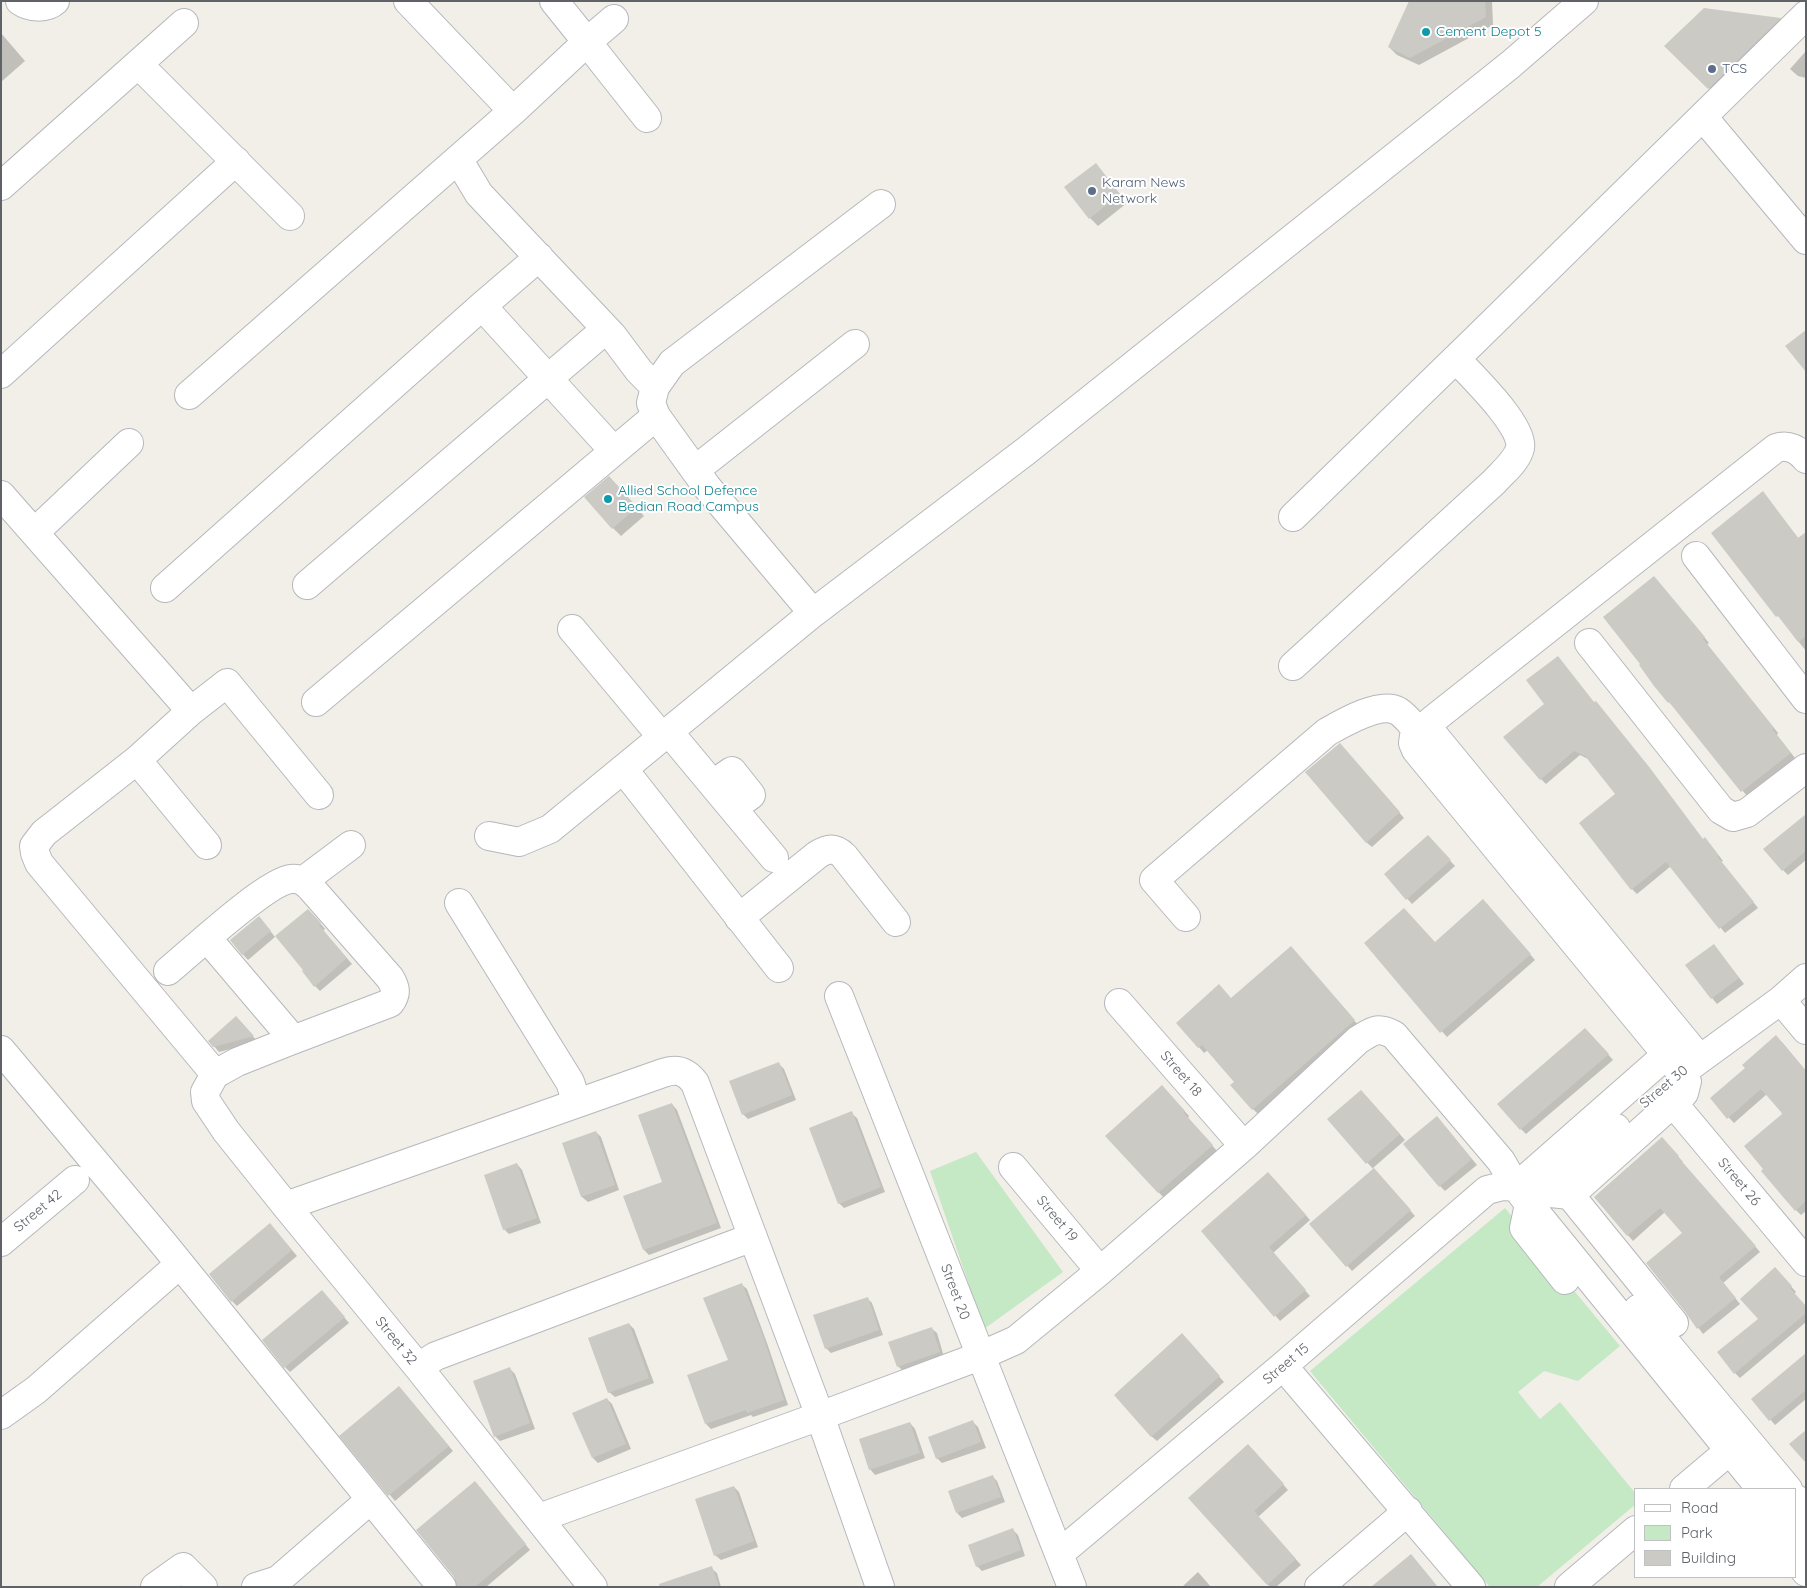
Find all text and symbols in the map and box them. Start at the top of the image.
place label: Cement Depot 5 [1436,24,1542,40]
marker: Cement Depot 5 [1420,26,1432,38]
place label: TCS [1722,61,1747,77]
marker: TCS [1706,63,1718,75]
place label: Karam News Network [1102,175,1185,208]
marker: Karam News Network [1086,185,1098,197]
place label: Allied School Defence Bedian Road Campus [618,483,759,516]
marker: Allied School Defence Bedian Road Campus [602,493,614,505]
street label: Street 18 [1157,1048,1205,1100]
street label: Street 30 [1636,1062,1692,1112]
street label: Street 26 [1714,1155,1764,1209]
street label: Street 42 [11,1186,65,1236]
street label: Street 19 [1033,1193,1081,1245]
street label: Street 20 [937,1262,973,1322]
street label: Street 32 [371,1313,421,1369]
street label: Street 15 [1260,1340,1312,1388]
legend [1634,1488,1797,1578]
text: Road [1681,1498,1718,1517]
text: Park [1681,1523,1713,1542]
text: Building [1681,1548,1736,1567]

